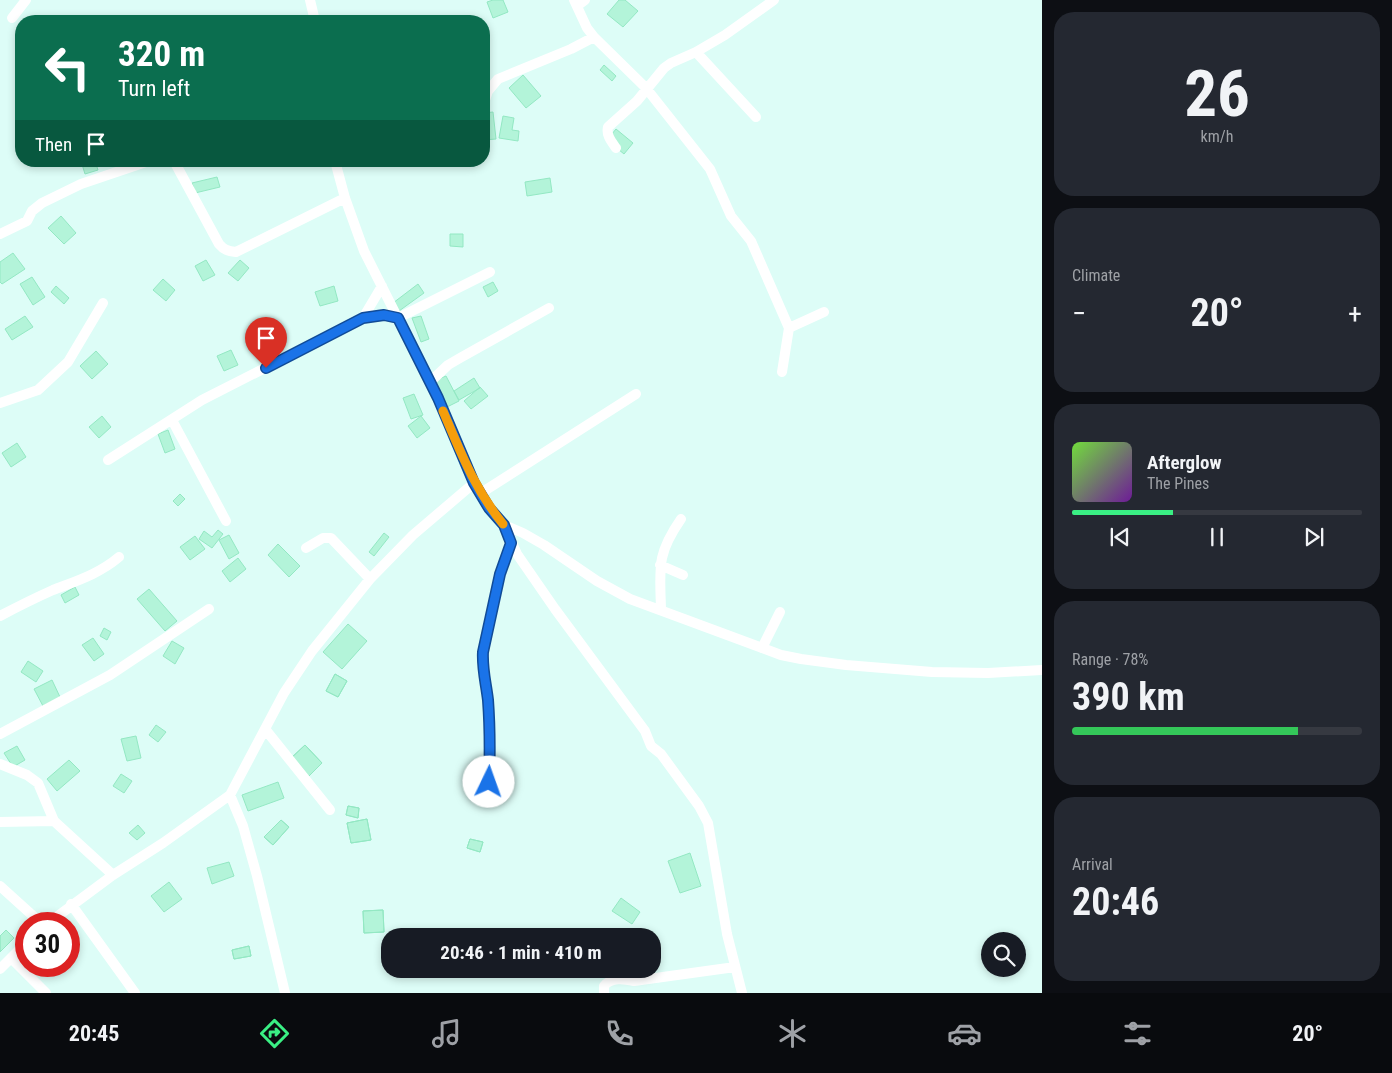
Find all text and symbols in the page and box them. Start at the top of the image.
text: 320 m [118,34,205,75]
icon: left [35,35,100,100]
text: 26 [1184,56,1250,132]
text: Turn left [118,76,190,101]
text: km/h [1201,127,1233,146]
icon: arrive [82,130,110,158]
text: Then [35,133,72,156]
text: Climate [1072,266,1120,285]
text: 20° [1190,291,1244,335]
text: − [1072,297,1086,330]
text: + [1348,297,1362,330]
pin [245,317,287,368]
icon: arrive [252,324,280,352]
text: Afterglow [1147,451,1221,474]
text: The Pines [1147,474,1209,493]
icon: previous [1106,523,1134,551]
icon: pause [1203,523,1231,551]
icon: next [1300,523,1328,551]
text: Range · 78% [1072,650,1148,669]
text: 390 km [1072,675,1185,719]
position arrow [462,755,514,807]
text: Arrival [1072,855,1113,874]
text: 20:46 [1072,880,1159,924]
speed limit sign: 30 [15,912,80,977]
map controls [981,932,1026,977]
button: search [981,932,1026,977]
text: 20:46 · 1 min · 410 m [440,941,602,964]
icon: directions [257,1016,292,1051]
icon: music [429,1016,464,1051]
icon: phone [602,1016,637,1051]
icon: climate [775,1016,810,1051]
icon: car [947,1016,982,1051]
icon: filters [1120,1016,1155,1051]
text: 20:45 [69,1021,119,1046]
text: 20° [1292,1021,1323,1046]

